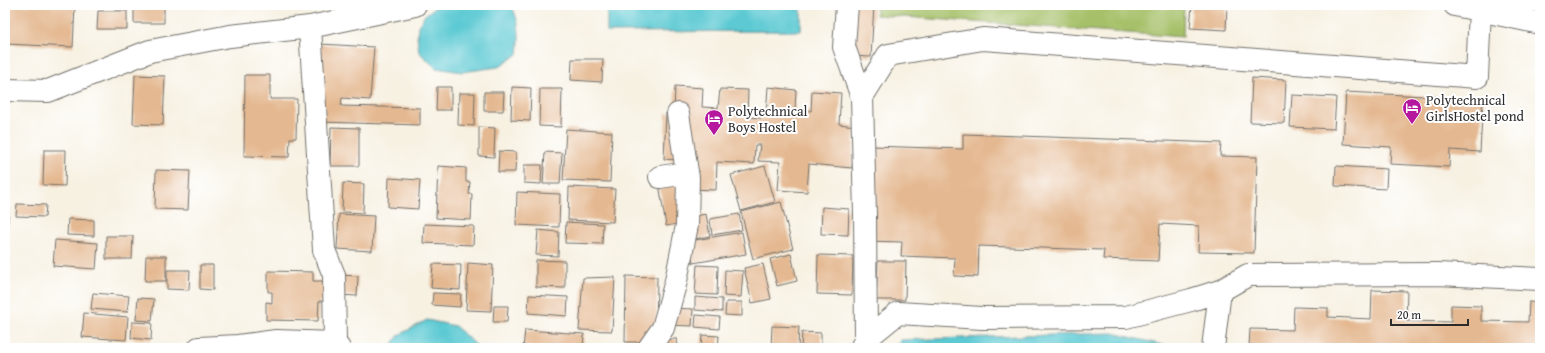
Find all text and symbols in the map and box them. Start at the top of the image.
place label: Polytechnical GirlsHostel pond [1426,90,1525,126]
hotel icon: Polytechnical GirlsHostel pond [1401,97,1423,125]
place label: Polytechnical Boys Hostel [728,101,808,137]
hotel icon: Polytechnical Boys Hostel [703,108,725,136]
scale bar [1391,301,1468,327]
text: 20 m [1397,306,1421,323]

